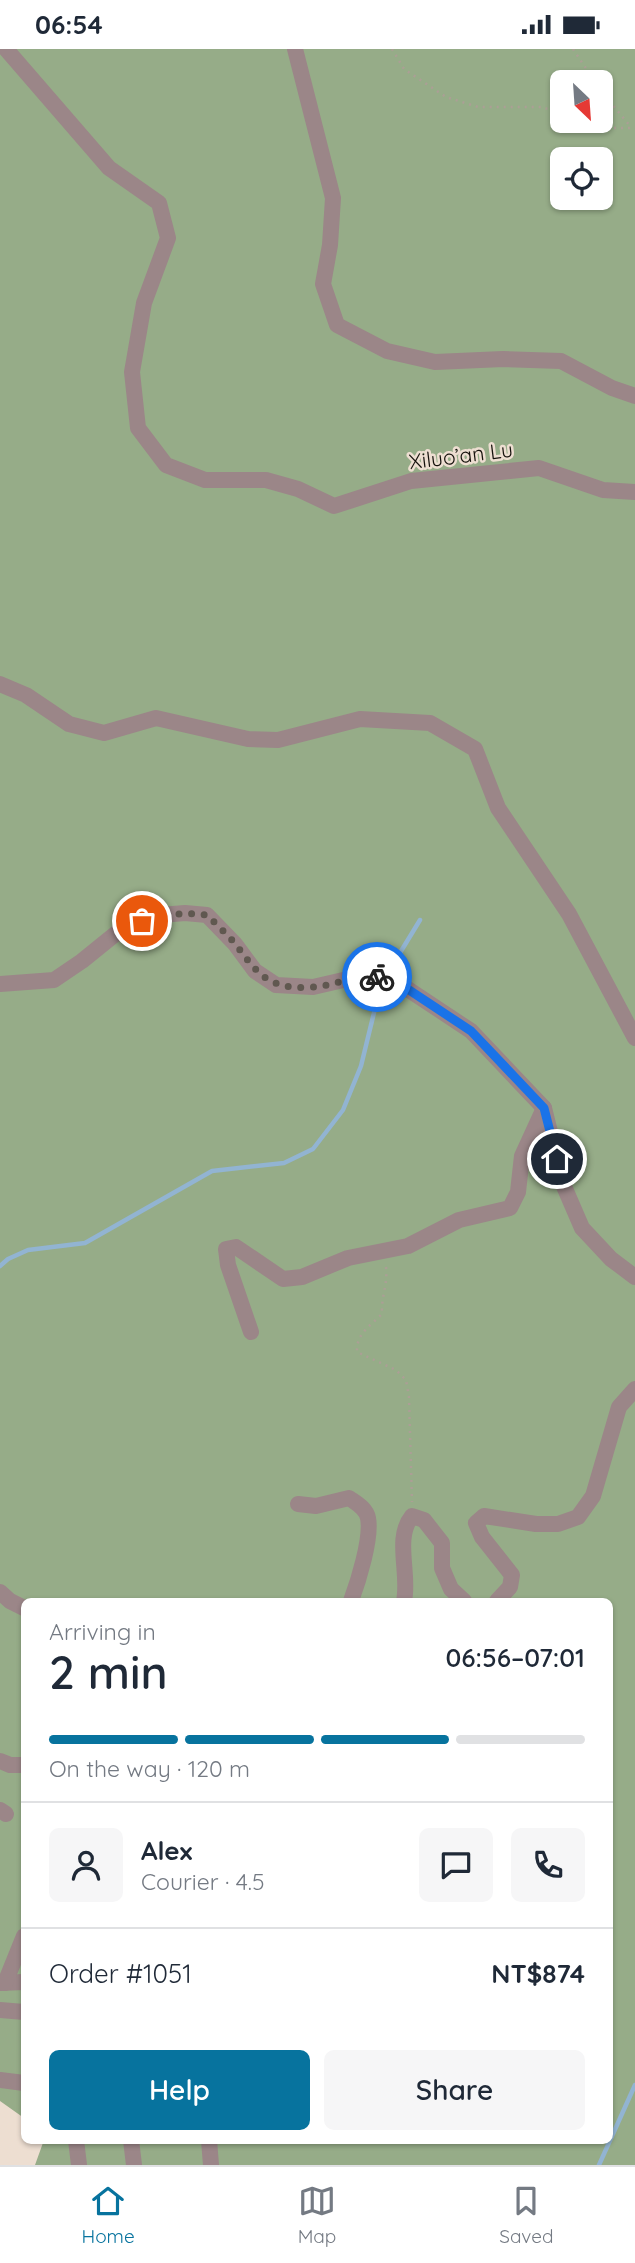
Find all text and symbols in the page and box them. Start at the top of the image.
text: 06:54 [35,8,103,41]
north arrow [550,70,612,133]
map controls [550,70,613,210]
button: locate [550,147,613,210]
street label: Xiluo’an Lu [407,436,514,474]
pin [112,891,172,951]
icon: bag [123,902,161,940]
courier [342,942,412,1012]
icon: bike [358,958,396,996]
pin [527,1129,587,1189]
icon: home [538,1140,576,1178]
text: Arriving in [49,1617,156,1646]
text: 06:56–07:01 [446,1641,585,1674]
text: 2 min [49,1643,168,1701]
text: On the way · 120 m [49,1754,250,1783]
button: person [49,1828,123,1902]
button: chat [419,1828,493,1902]
button: phone [511,1828,585,1902]
text: Alex [141,1834,192,1867]
text: Courier · 4.5 [141,1867,265,1896]
text: Order #1051 [49,1957,192,1990]
text: NT$874 [491,1957,585,1990]
button: Help [49,2050,310,2130]
button: Share [324,2050,585,2130]
tab: Home [81,2182,135,2248]
tab: Map [298,2182,336,2248]
tab: Saved [499,2182,554,2248]

